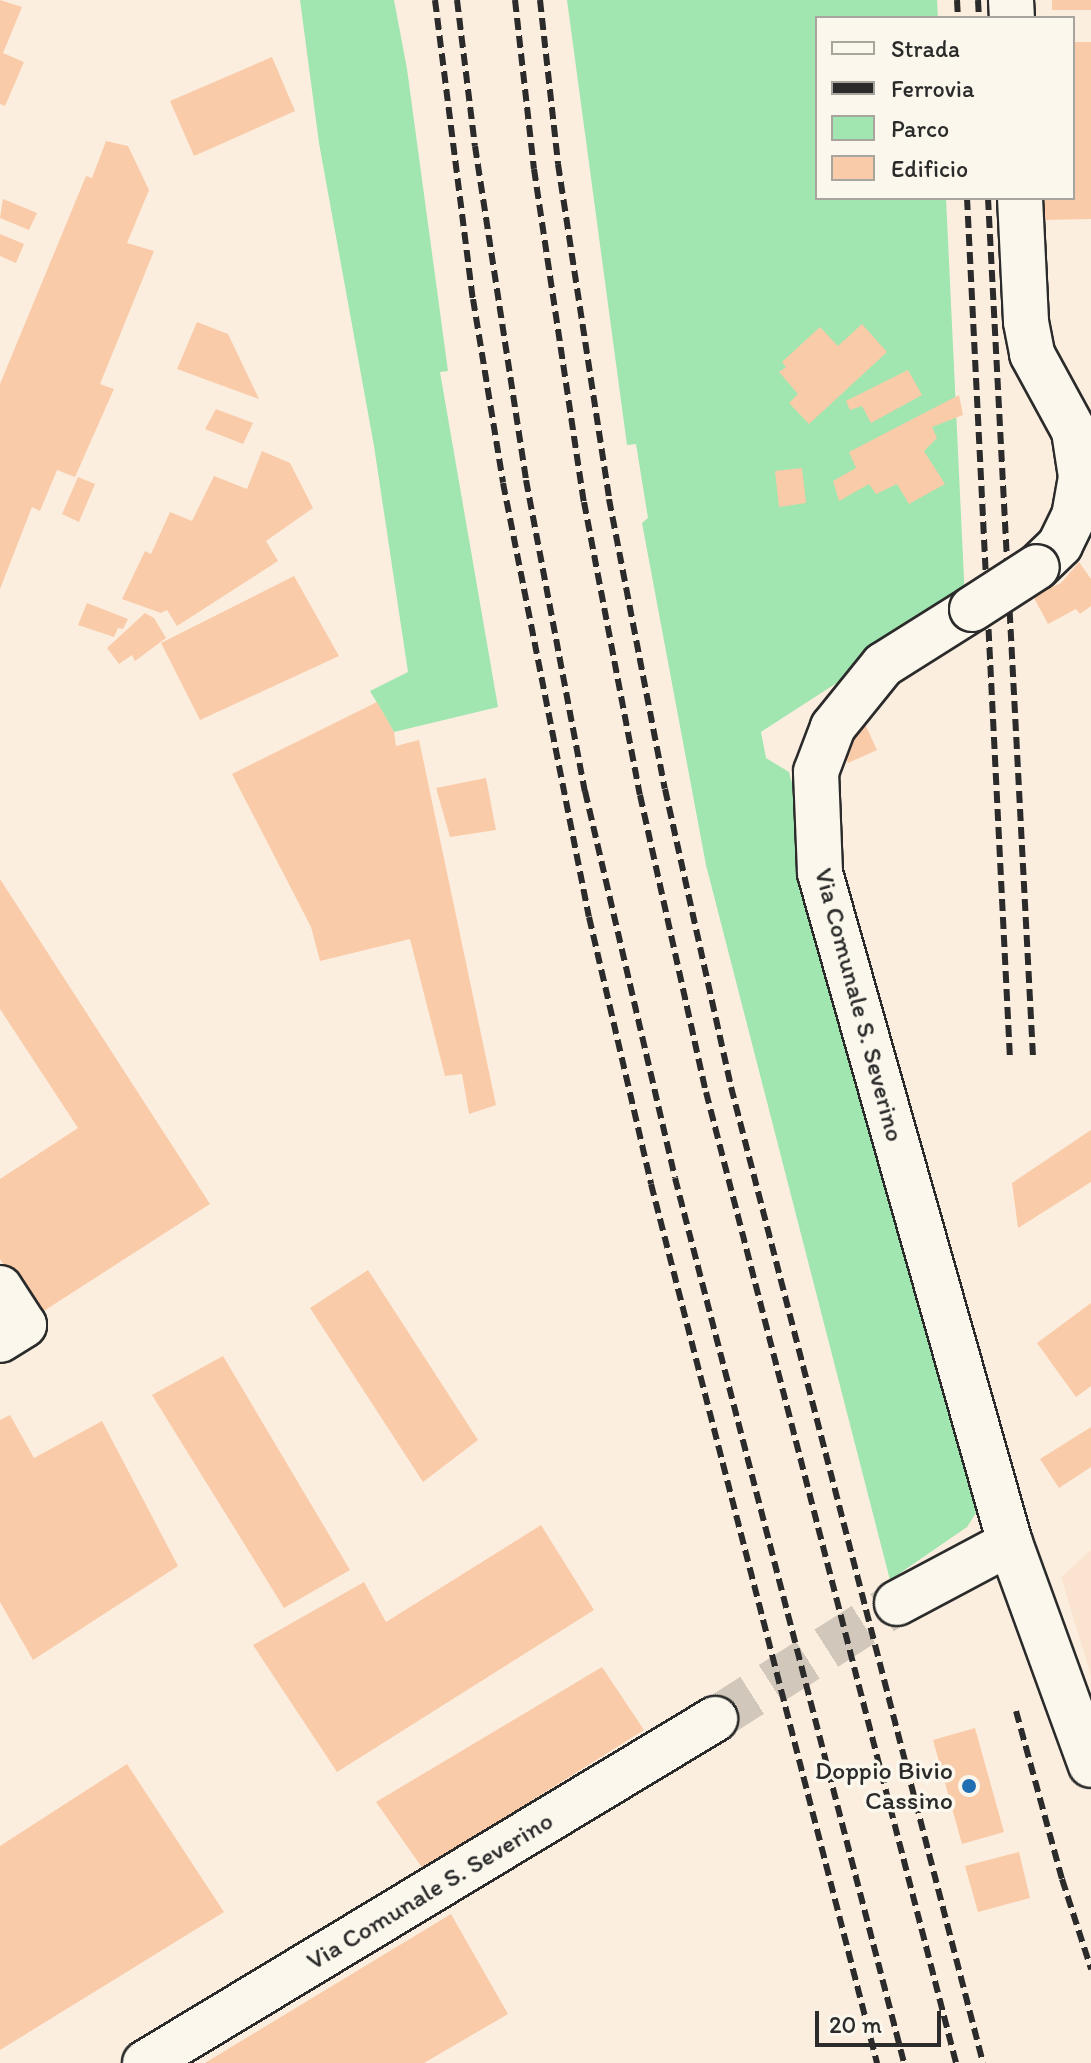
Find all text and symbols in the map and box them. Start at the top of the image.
legend [815,16,1075,200]
text: Strada [891,34,960,63]
text: Ferrovia [891,74,974,103]
text: Parco [891,114,949,143]
text: Edificio [891,154,968,183]
street label: Via Comunale S. Severino [807,865,911,1145]
place label: Doppio Bivio Cassino [815,1755,953,1816]
marker: Doppio Bivio Cassino [960,1777,978,1795]
street label: Via Comunale S. Severino [301,1805,559,1977]
scale bar [819,1995,945,2045]
text: 20 m [829,2010,882,2039]

